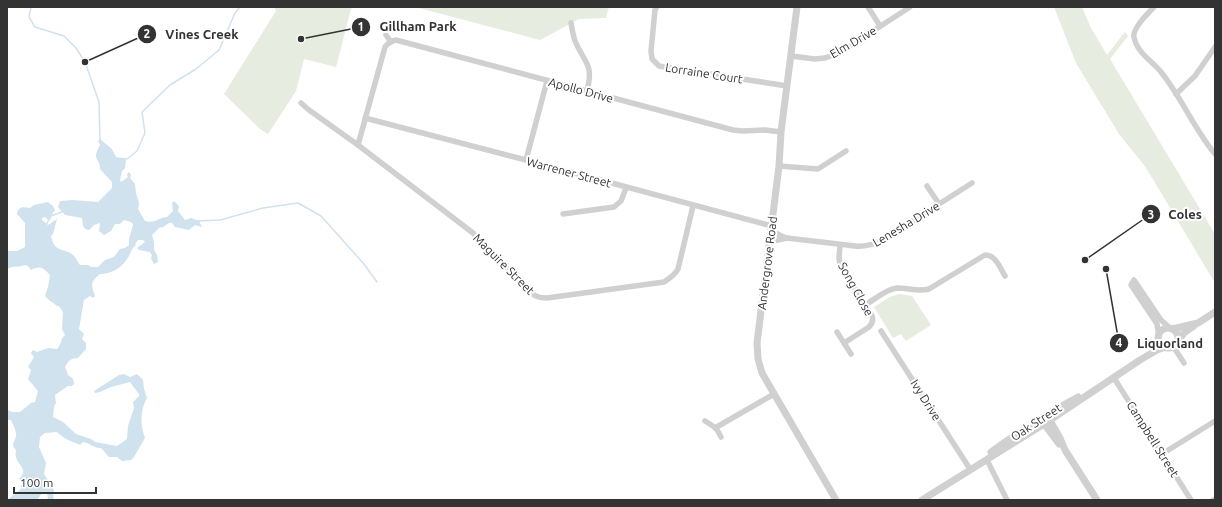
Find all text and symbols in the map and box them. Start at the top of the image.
callout: Gillham Park [351,14,464,39]
text: Gillham Park [379,19,457,33]
text: 1 [358,20,364,33]
callout: Vines Creek [137,22,246,47]
street label: Elm Drive [828,24,878,60]
text: 2 [144,27,151,40]
text: Vines Creek [165,27,239,41]
street label: Lorraine Court [664,60,744,86]
street label: Apollo Drive [547,75,615,105]
street label: Warrener Street [525,154,613,190]
street label: Lenesha Drive [870,199,942,249]
callout: Coles [1141,202,1210,227]
text: Coles [1168,207,1202,221]
text: 3 [1148,208,1154,221]
street label: Andergrove Road [755,215,779,311]
street label: Maguire Street [471,231,537,297]
street label: Song Close [836,260,876,318]
callout: Liquorland [1109,331,1211,356]
text: 4 [1116,336,1123,349]
text: Liquorland [1137,336,1203,350]
street label: Ivy Drive [908,377,944,423]
street label: Campbell Street [1124,399,1182,480]
street label: Oak Street [1008,401,1064,443]
scale bar [14,469,96,495]
text: 100 m [20,476,53,489]

